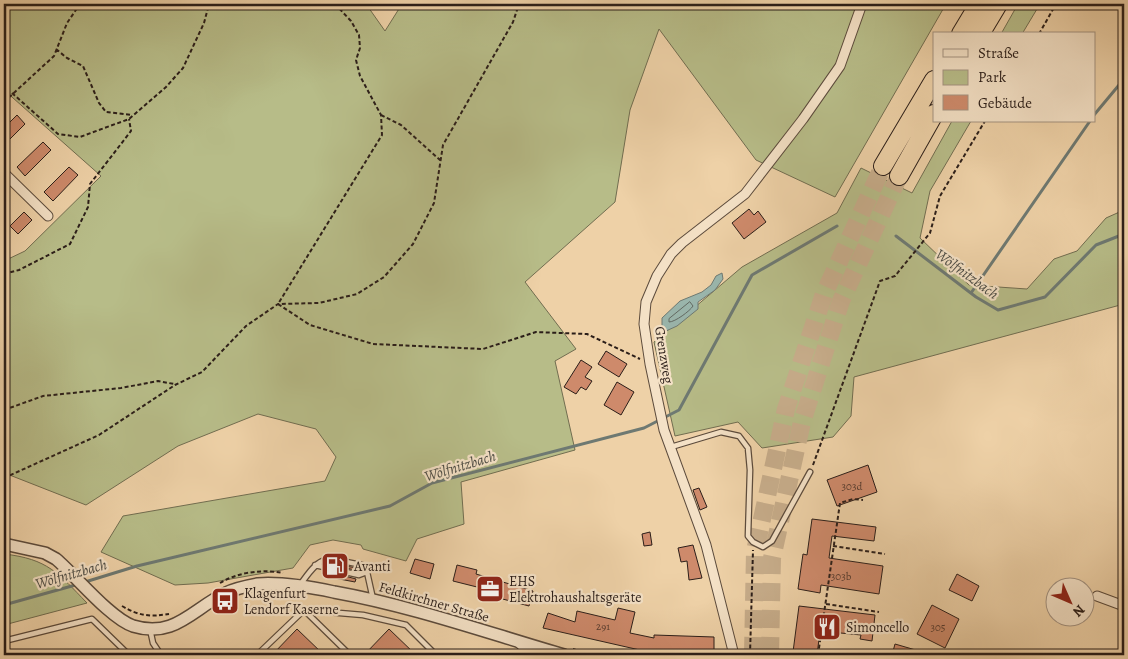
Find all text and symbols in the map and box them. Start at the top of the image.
legend [933,32,1096,122]
text: Straße [978,43,1019,63]
text: Park [978,67,1007,87]
text: Gebäude [978,93,1032,113]
water label: Wölfnitzbach [931,244,1003,304]
street label: Grenzweg [650,325,678,385]
water label: Wölfnitzbach [422,446,498,486]
house number: 303d [842,479,863,494]
fuel station icon: Avanti [320,551,350,581]
water label: Wölfnitzbach [33,554,109,594]
place label: Avanti [353,557,391,576]
house number: 303b [831,569,852,584]
place label: EHS Elektrohaushaltsgeräte [509,572,642,607]
office icon: EHS Elektrohaushaltsgeräte [475,574,505,604]
north arrow [1046,576,1096,626]
street label: Feldkirchner Straße [377,577,491,627]
place label: Klagenfurt Lendorf Kaserne [244,584,339,619]
bus stop icon: Klagenfurt Lendorf Kaserne [210,586,240,616]
text: N [1069,601,1089,621]
restaurant icon: Simoncello [812,612,842,642]
place label: Simoncello [846,618,909,637]
house number: 291 [596,619,610,634]
house number: 305 [930,620,946,635]

